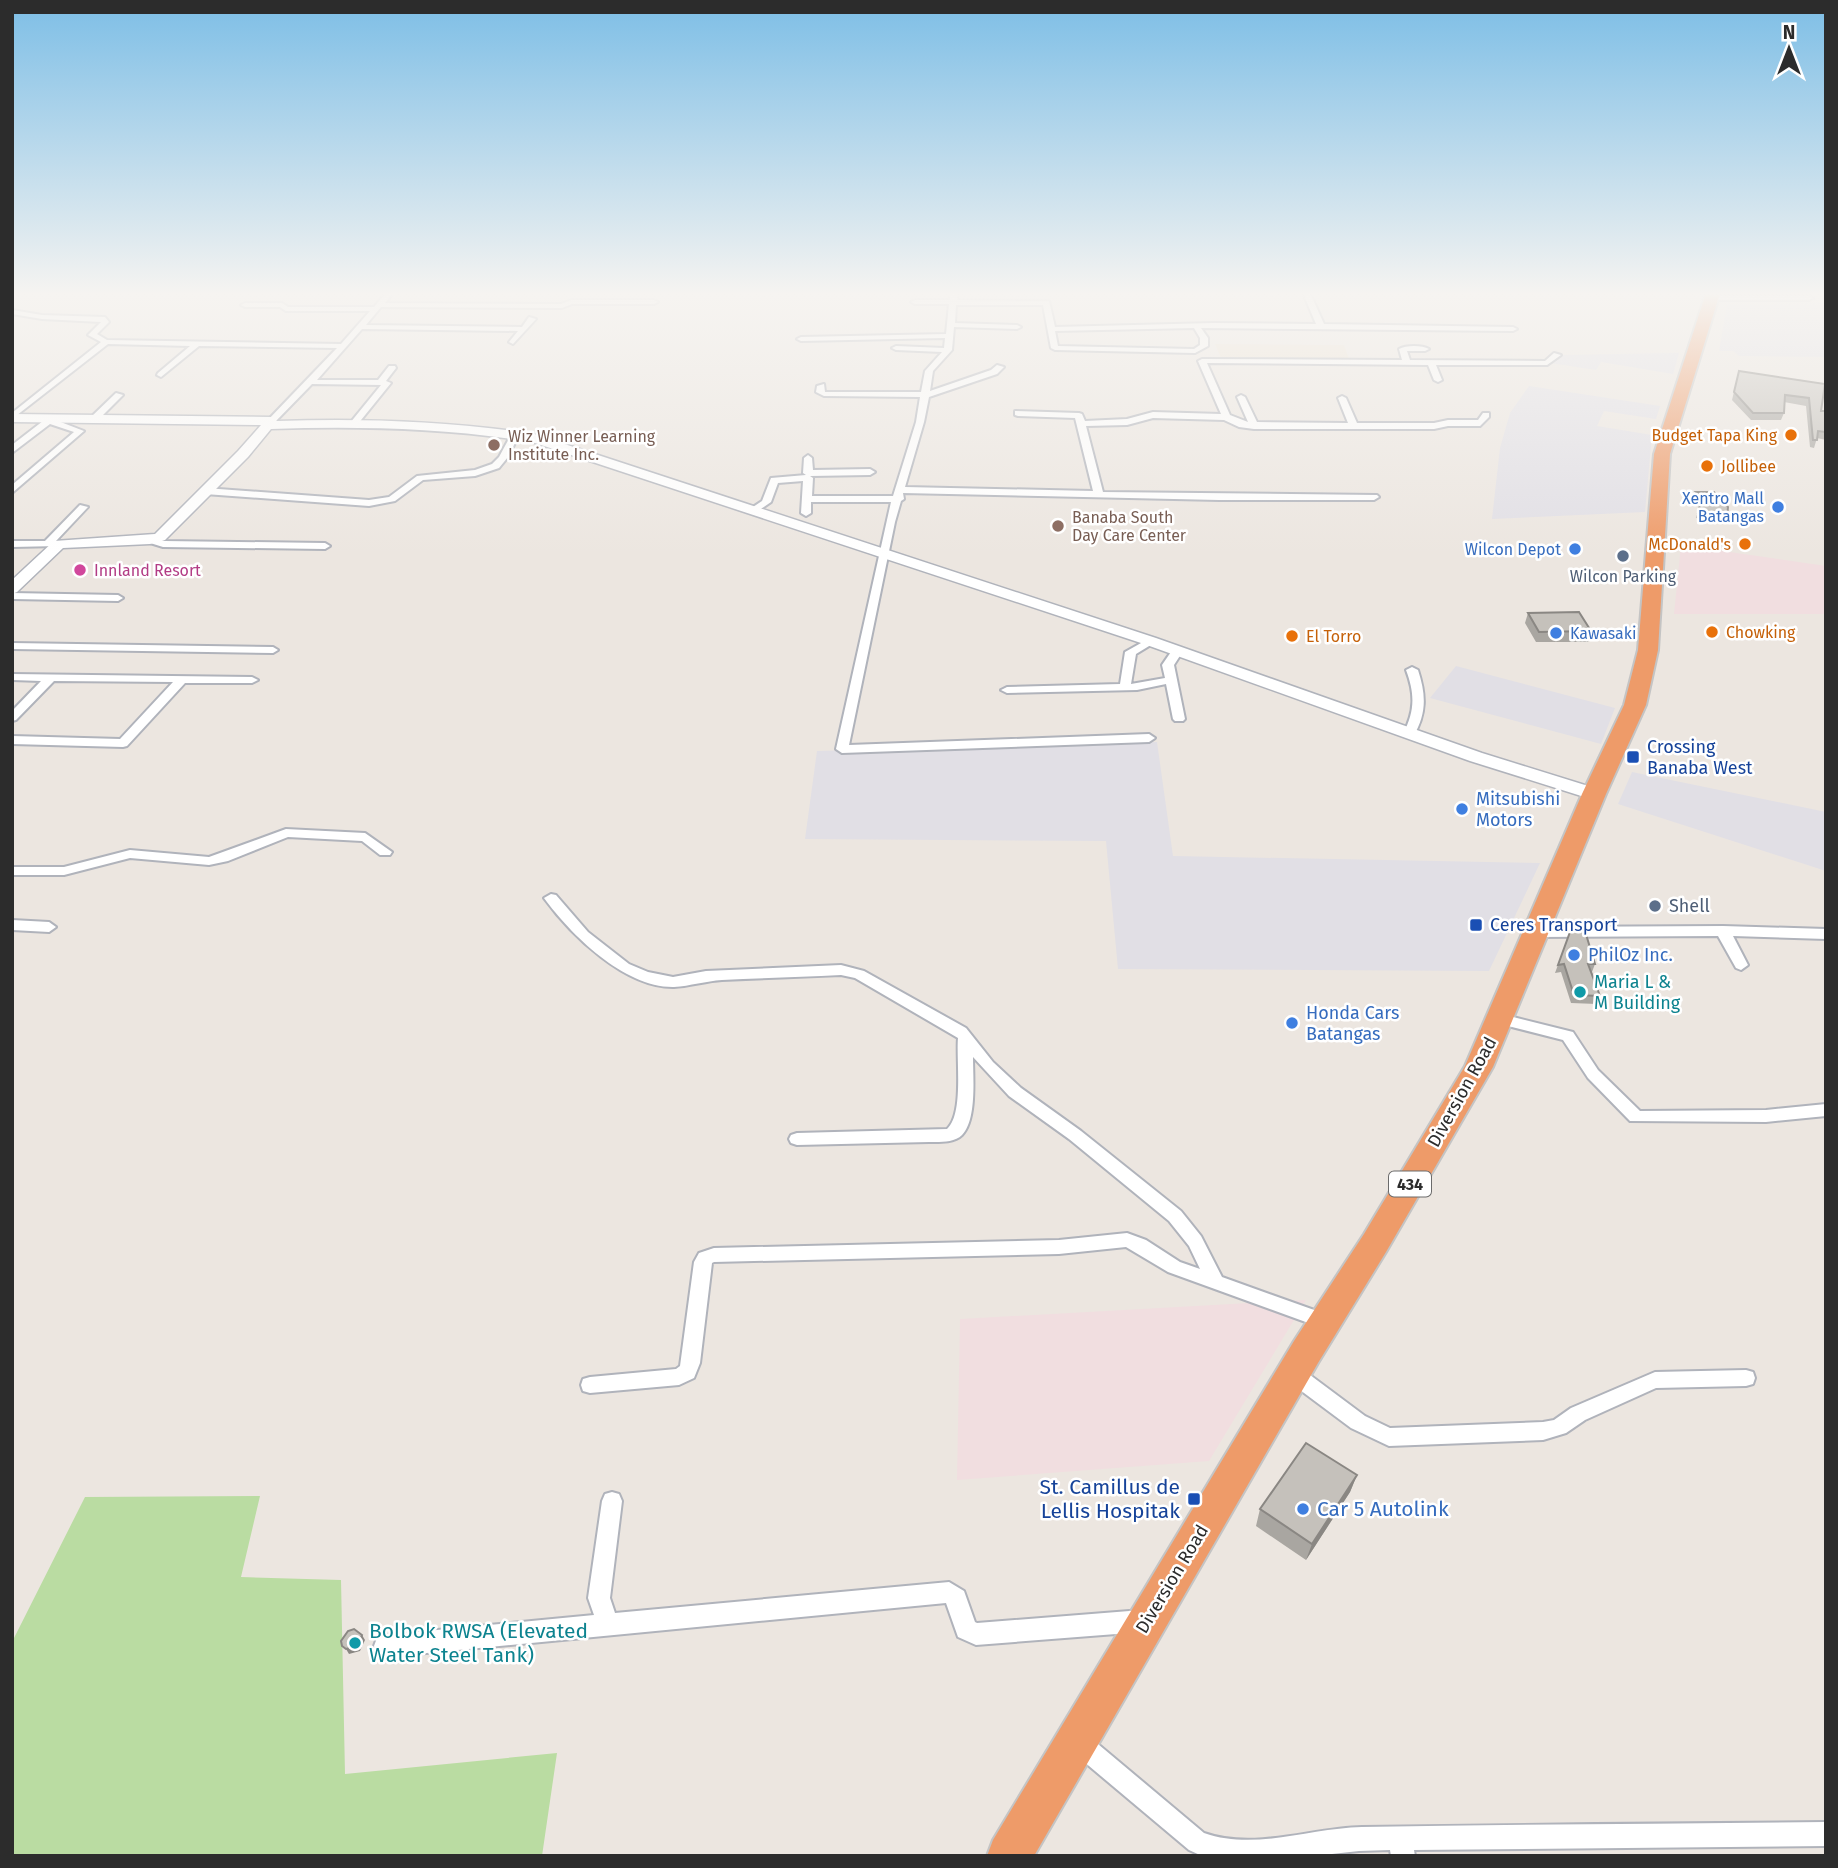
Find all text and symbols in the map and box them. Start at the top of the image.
north arrow [1754,14,1824,84]
text: N [1783,21,1795,44]
place label: Budget Tapa King [1651,426,1778,445]
place label: Wiz Winner Learning Institute Inc. [508,427,656,464]
marker: Budget Tapa King [1783,427,1799,443]
marker: Wiz Winner Learning Institute Inc. [486,437,502,453]
place label: Jollibee [1721,457,1776,476]
marker: Jollibee [1699,458,1715,474]
place label: Xentro Mall Batangas [1682,489,1764,526]
marker: Xentro Mall Batangas [1770,499,1786,515]
place label: Banaba South Day Care Center [1072,508,1187,545]
marker: Banaba South Day Care Center [1050,518,1066,534]
place label: McDonald's [1648,535,1731,554]
marker: McDonald's [1737,536,1753,552]
place label: Wilcon Depot [1465,540,1561,559]
marker: Wilcon Depot [1567,541,1583,557]
marker: Wilcon Parking [1615,548,1631,564]
place label: Innland Resort [94,561,201,580]
marker: Innland Resort [72,562,88,578]
place label: Wilcon Parking [1570,567,1677,586]
place label: Chowking [1726,623,1796,642]
place label: Kawasaki [1570,624,1636,643]
marker: Chowking [1704,624,1720,640]
marker: Kawasaki [1548,625,1564,641]
place label: El Torro [1306,627,1361,646]
marker: El Torro [1284,628,1300,644]
place label: Crossing Banaba West [1647,736,1753,779]
marker: Crossing Banaba West [1625,749,1641,765]
place label: Mitsubishi Motors [1476,788,1560,831]
marker: Mitsubishi Motors [1454,801,1470,817]
place label: Shell [1669,895,1710,917]
marker: Shell [1647,898,1663,914]
place label: Ceres Transport [1490,914,1618,936]
marker: Ceres Transport [1468,917,1484,933]
place label: PhilOz Inc. [1588,944,1673,966]
marker: PhilOz Inc. [1566,947,1582,963]
place label: Maria L & M Building [1594,971,1681,1014]
marker: Maria L & M Building [1572,984,1588,1000]
place label: Honda Cars Batangas [1306,1002,1399,1045]
marker: Honda Cars Batangas [1284,1015,1300,1031]
street label: Diversion Road [1423,1033,1501,1151]
road number: 434 [1389,1172,1431,1196]
place label: St. Camillus de Lellis Hospitak [1039,1474,1180,1524]
marker: St. Camillus de Lellis Hospitak [1186,1491,1202,1507]
place label: Car 5 Autolink [1317,1496,1449,1522]
marker: Car 5 Autolink [1295,1501,1311,1517]
street label: Diversion Road [1131,1521,1213,1637]
place label: Bolbok RWSA (Elevated Water Steel Tank) [369,1618,588,1668]
marker: Bolbok RWSA (Elevated Water Steel Tank) [347,1635,363,1651]

